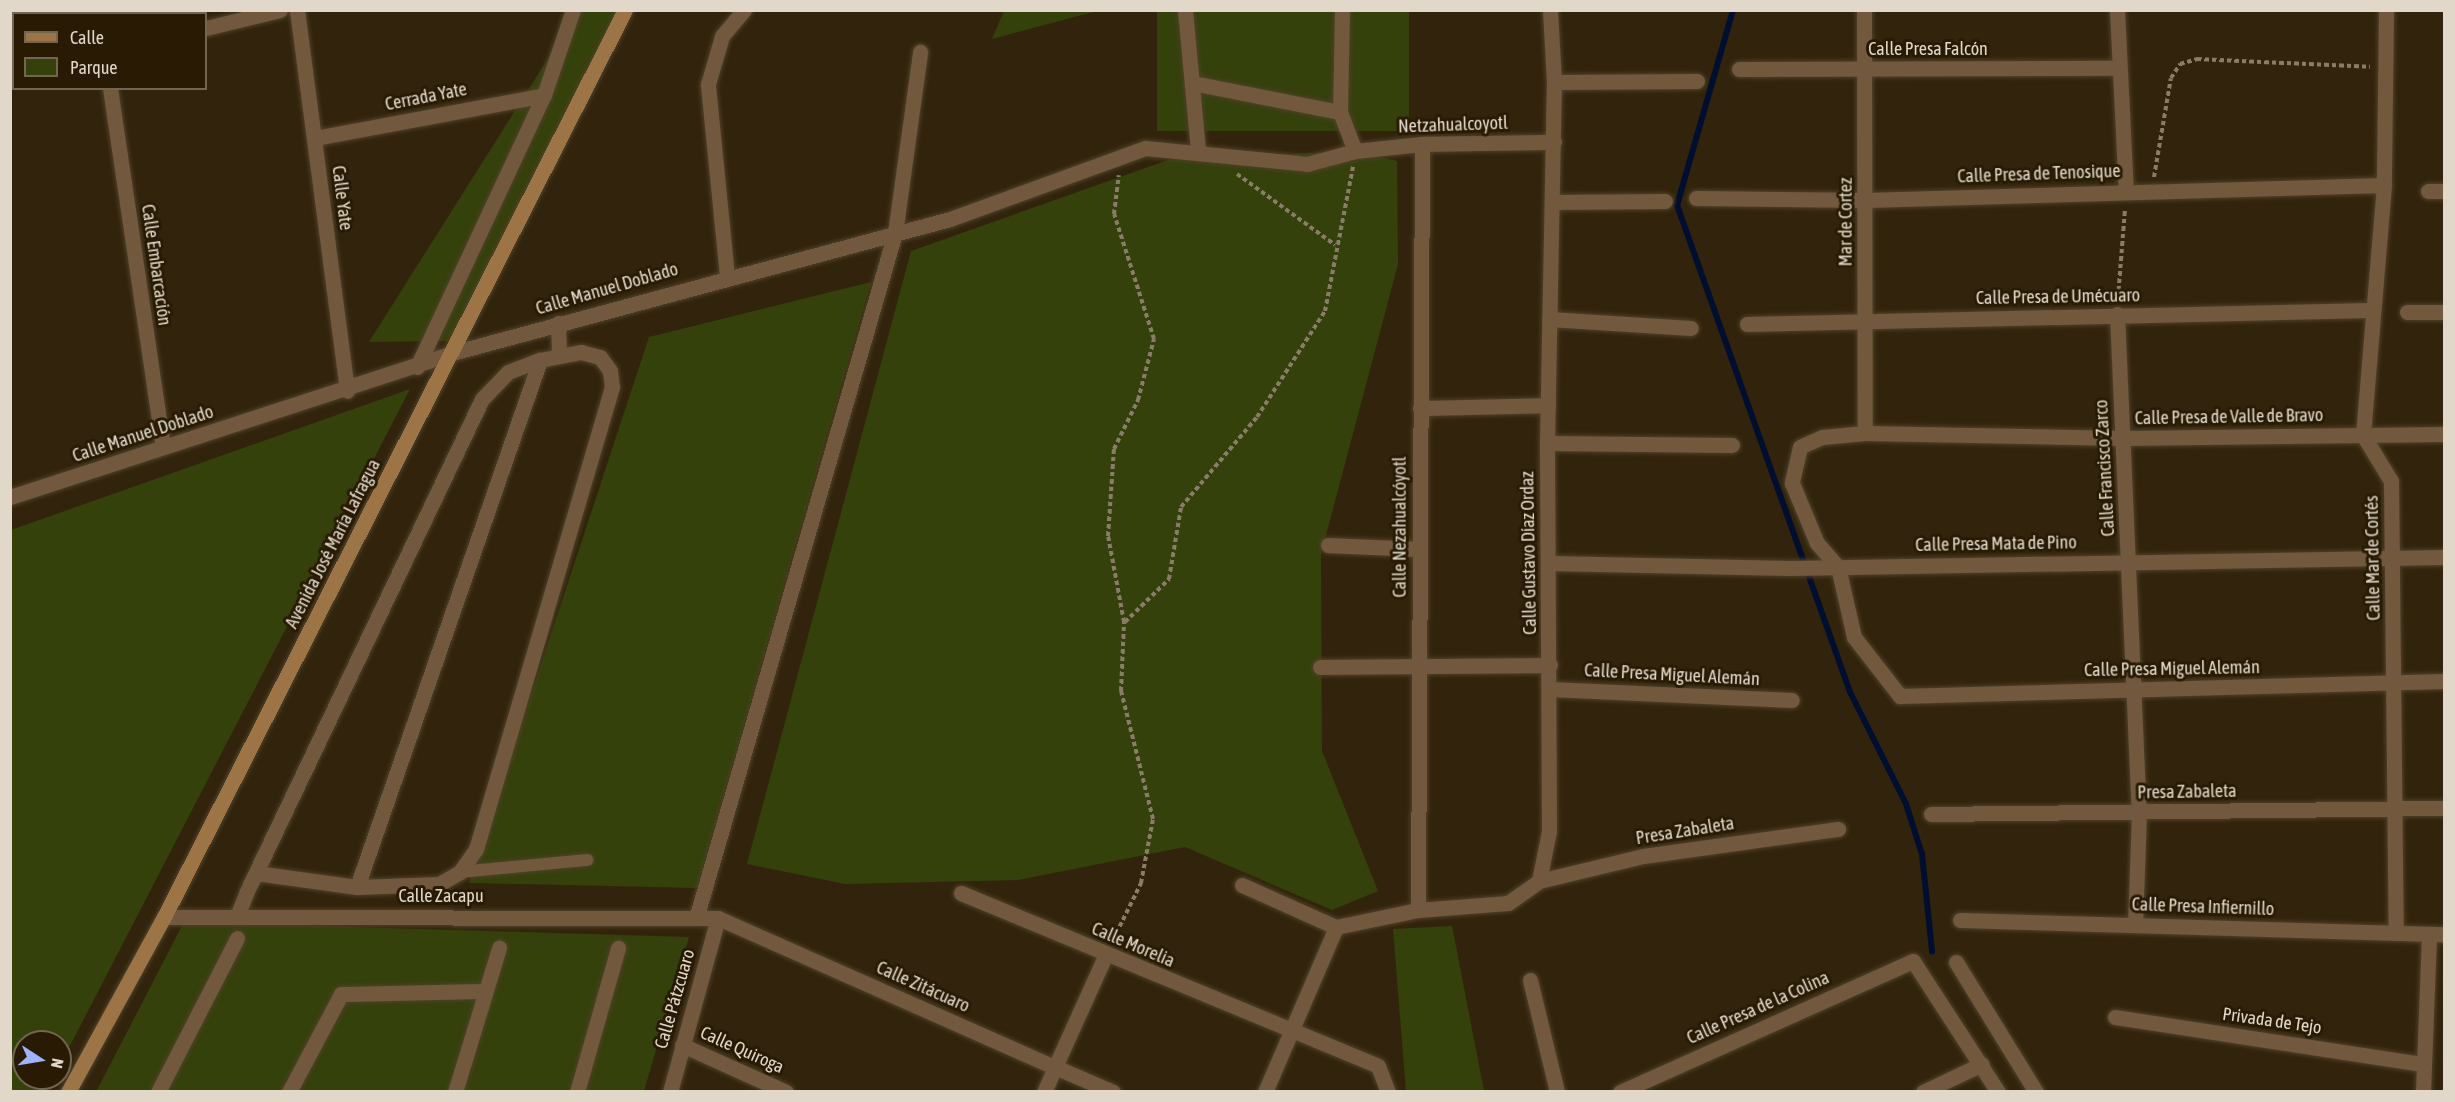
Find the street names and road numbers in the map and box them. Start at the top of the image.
street label: Calle Presa Falcón [1868,38,1988,60]
street label: Cerrada Yate [383,79,469,115]
street label: Netzahualcoyotl [1398,112,1508,138]
street label: Calle Presa de Tenosique [1957,160,2121,188]
street label: Calle Yate [327,164,357,232]
street label: Mar de Cortez [1835,178,1857,266]
street label: Calle Embarcación [137,203,175,327]
street label: Calle Manuel Doblado [533,258,681,320]
street label: Calle Presa de Umécuaro [1976,285,2140,309]
street label: Calle Francisco Zarco [2091,399,2119,537]
street label: Calle Manuel Doblado [70,401,216,467]
street label: Calle Presa de Valle de Bravo [2135,405,2323,429]
street label: Avenida José María Lafragua [281,456,385,632]
street label: Calle Nezahualcóyotl [1389,456,1411,598]
street label: Calle Gustavo Díaz Ordaz [1517,471,1541,635]
street label: Calle Mar de Cortés [2361,495,2385,621]
street label: Calle Presa Mata de Pino [1915,532,2077,556]
street label: Calle Presa Miguel Alemán [2084,657,2260,681]
street label: Calle Presa Miguel Alemán [1584,660,1760,690]
street label: Presa Zabaleta [2137,780,2237,804]
street label: Presa Zabaleta [1634,813,1736,849]
street label: Calle Zacapu [398,885,484,907]
street label: Calle Presa Infiernillo [2131,894,2275,920]
street label: Calle Morelia [1088,918,1178,972]
street label: Calle Pátzcuaro [651,947,699,1051]
street label: Calle Zitácuaro [873,957,973,1017]
street label: Calle Presa de la Colina [1684,967,1832,1049]
street label: Privada de Tejo [2221,1003,2323,1039]
street label: Calle Quiroga [697,1022,787,1078]

